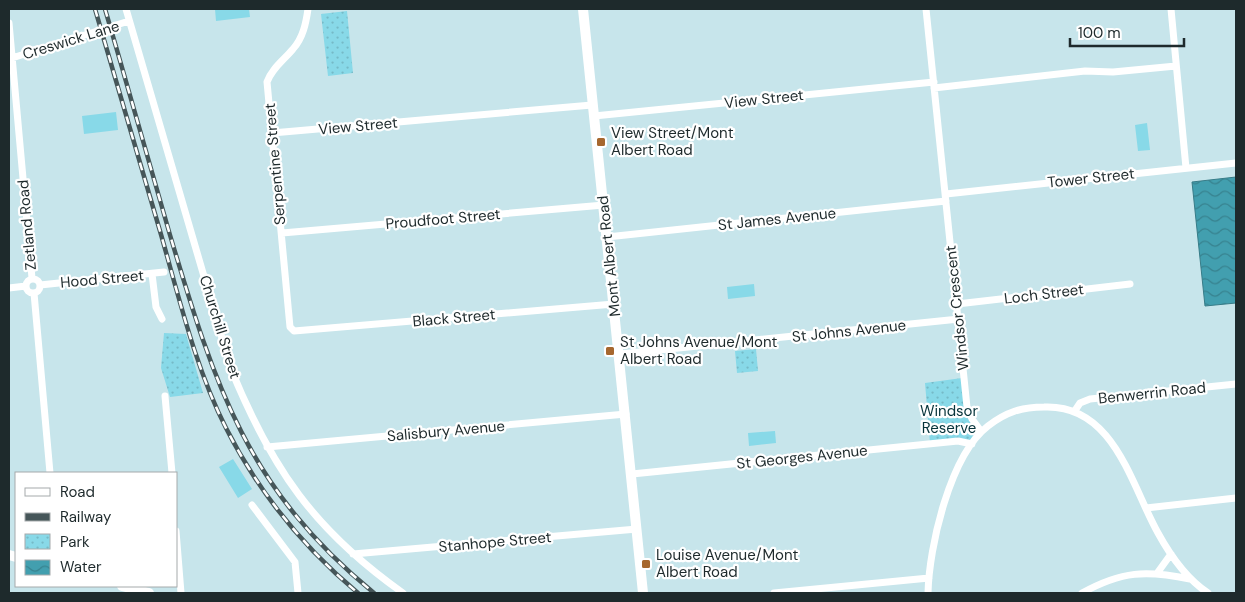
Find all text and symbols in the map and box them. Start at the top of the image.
scale bar [1070,15,1184,47]
street label: Creswick Lane [20,16,122,64]
text: 100 m [1078,23,1121,43]
street label: View Street [723,85,805,113]
street label: Serpentine Street [260,102,290,226]
street label: View Street [317,113,399,139]
place label: View Street/Mont Albert Road [611,123,734,160]
marker: View Street/Mont Albert Road [595,136,607,148]
street label: Tower Street [1046,163,1136,193]
street label: Zetland Road [13,179,41,271]
street label: Mont Albert Road [593,195,625,317]
street label: St James Avenue [717,203,837,235]
street label: Proudfoot Street [385,204,502,234]
street label: Windsor Crescent [940,244,974,372]
street label: Hood Street [59,265,145,293]
street label: Churchill Street [195,273,245,381]
street label: Loch Street [1003,279,1085,309]
street label: Black Street [412,304,496,332]
street label: St Johns Avenue [791,315,907,347]
place label: St Johns Avenue/Mont Albert Road [620,332,778,369]
marker: St Johns Avenue/Mont Albert Road [604,345,616,357]
street label: Benwerrin Road [1097,377,1207,409]
park label: Windsor Reserve [920,401,978,438]
street label: Salisbury Avenue [386,416,506,446]
street label: St Georges Avenue [735,440,869,474]
legend [15,472,178,587]
text: Road [60,482,95,502]
text: Railway [60,507,112,527]
street label: Stanhope Street [438,527,552,557]
text: Park [60,532,90,552]
place label: Louise Avenue/Mont Albert Road [656,545,799,582]
text: Water [60,557,102,577]
marker: Louise Avenue/Mont Albert Road [640,558,652,570]

